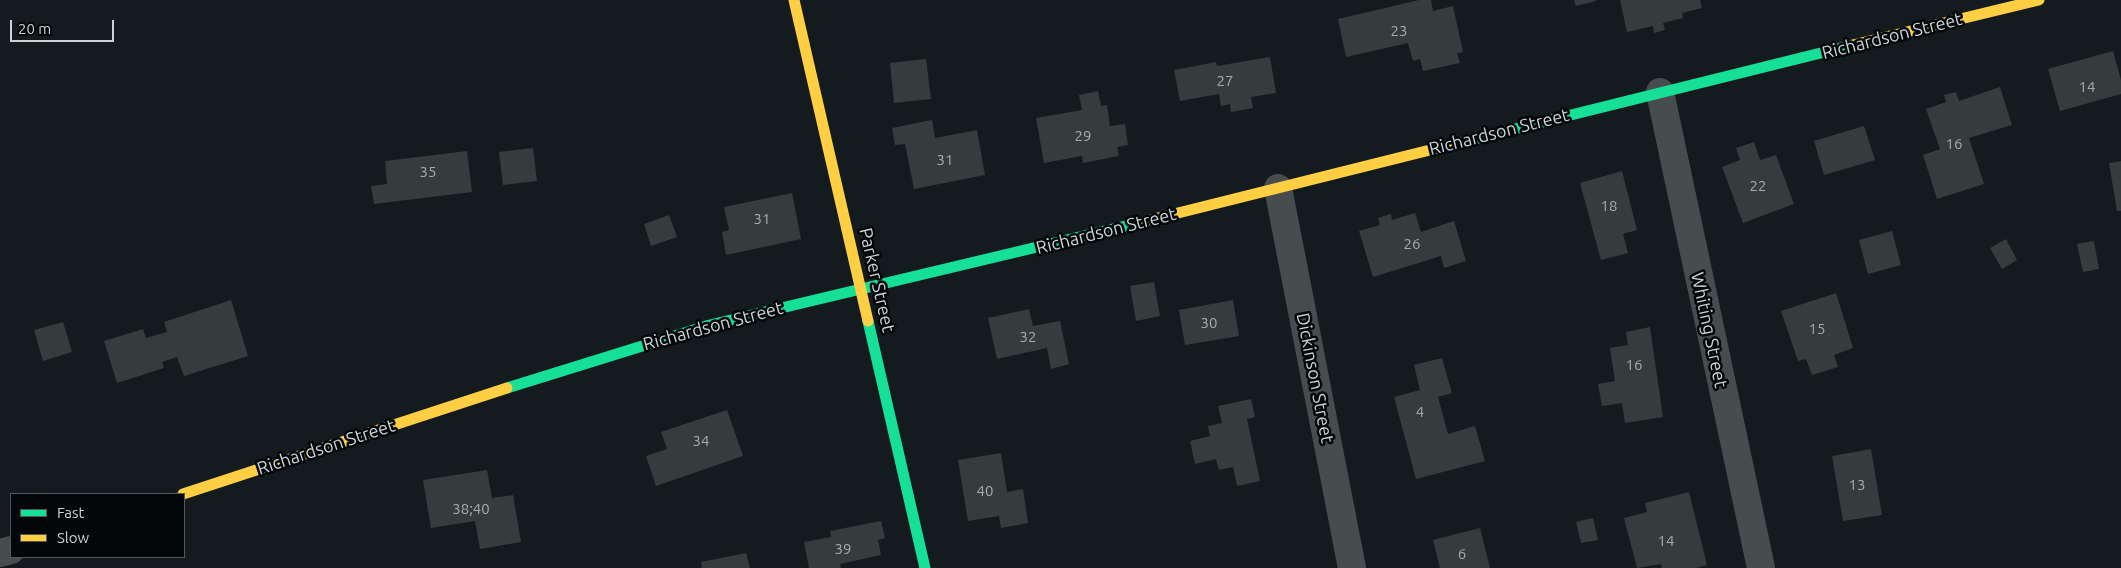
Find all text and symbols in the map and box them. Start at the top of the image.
street label: Richardson Street [1820,8,1964,64]
scale bar [12,10,116,42]
text: 20 m [18,20,51,37]
house number: 23 [1391,22,1407,40]
house number: 27 [1217,72,1233,90]
house number: 14 [2079,78,2095,96]
street label: Richardson Street [1427,104,1571,160]
house number: 29 [1075,127,1091,145]
house number: 16 [1946,135,1962,153]
house number: 31 [937,151,953,169]
house number: 35 [420,163,436,181]
house number: 22 [1750,177,1766,195]
house number: 18 [1601,197,1617,215]
street label: Richardson Street [1034,203,1178,259]
house number: 31 [754,210,770,228]
street label: Parker Street [854,226,900,334]
house number: 26 [1404,235,1420,253]
street label: Whiting Street [1686,270,1732,390]
street label: Richardson Street [641,297,785,355]
street label: Dickinson Street [1292,311,1338,445]
house number: 30 [1201,314,1217,332]
house number: 15 [1809,320,1825,338]
house number: 32 [1020,328,1036,346]
house number: 16 [1626,356,1642,374]
house number: 4 [1416,403,1424,421]
street label: Richardson Street [254,415,398,479]
house number: 34 [693,432,709,450]
house number: 13 [1849,476,1865,494]
house number: 40 [977,482,993,500]
legend [10,493,185,558]
house number: 38;40 [452,500,490,518]
text: Fast [57,504,84,521]
text: Slow [57,529,89,546]
house number: 14 [1658,532,1674,550]
house number: 39 [835,540,851,558]
house number: 6 [1458,545,1466,563]

